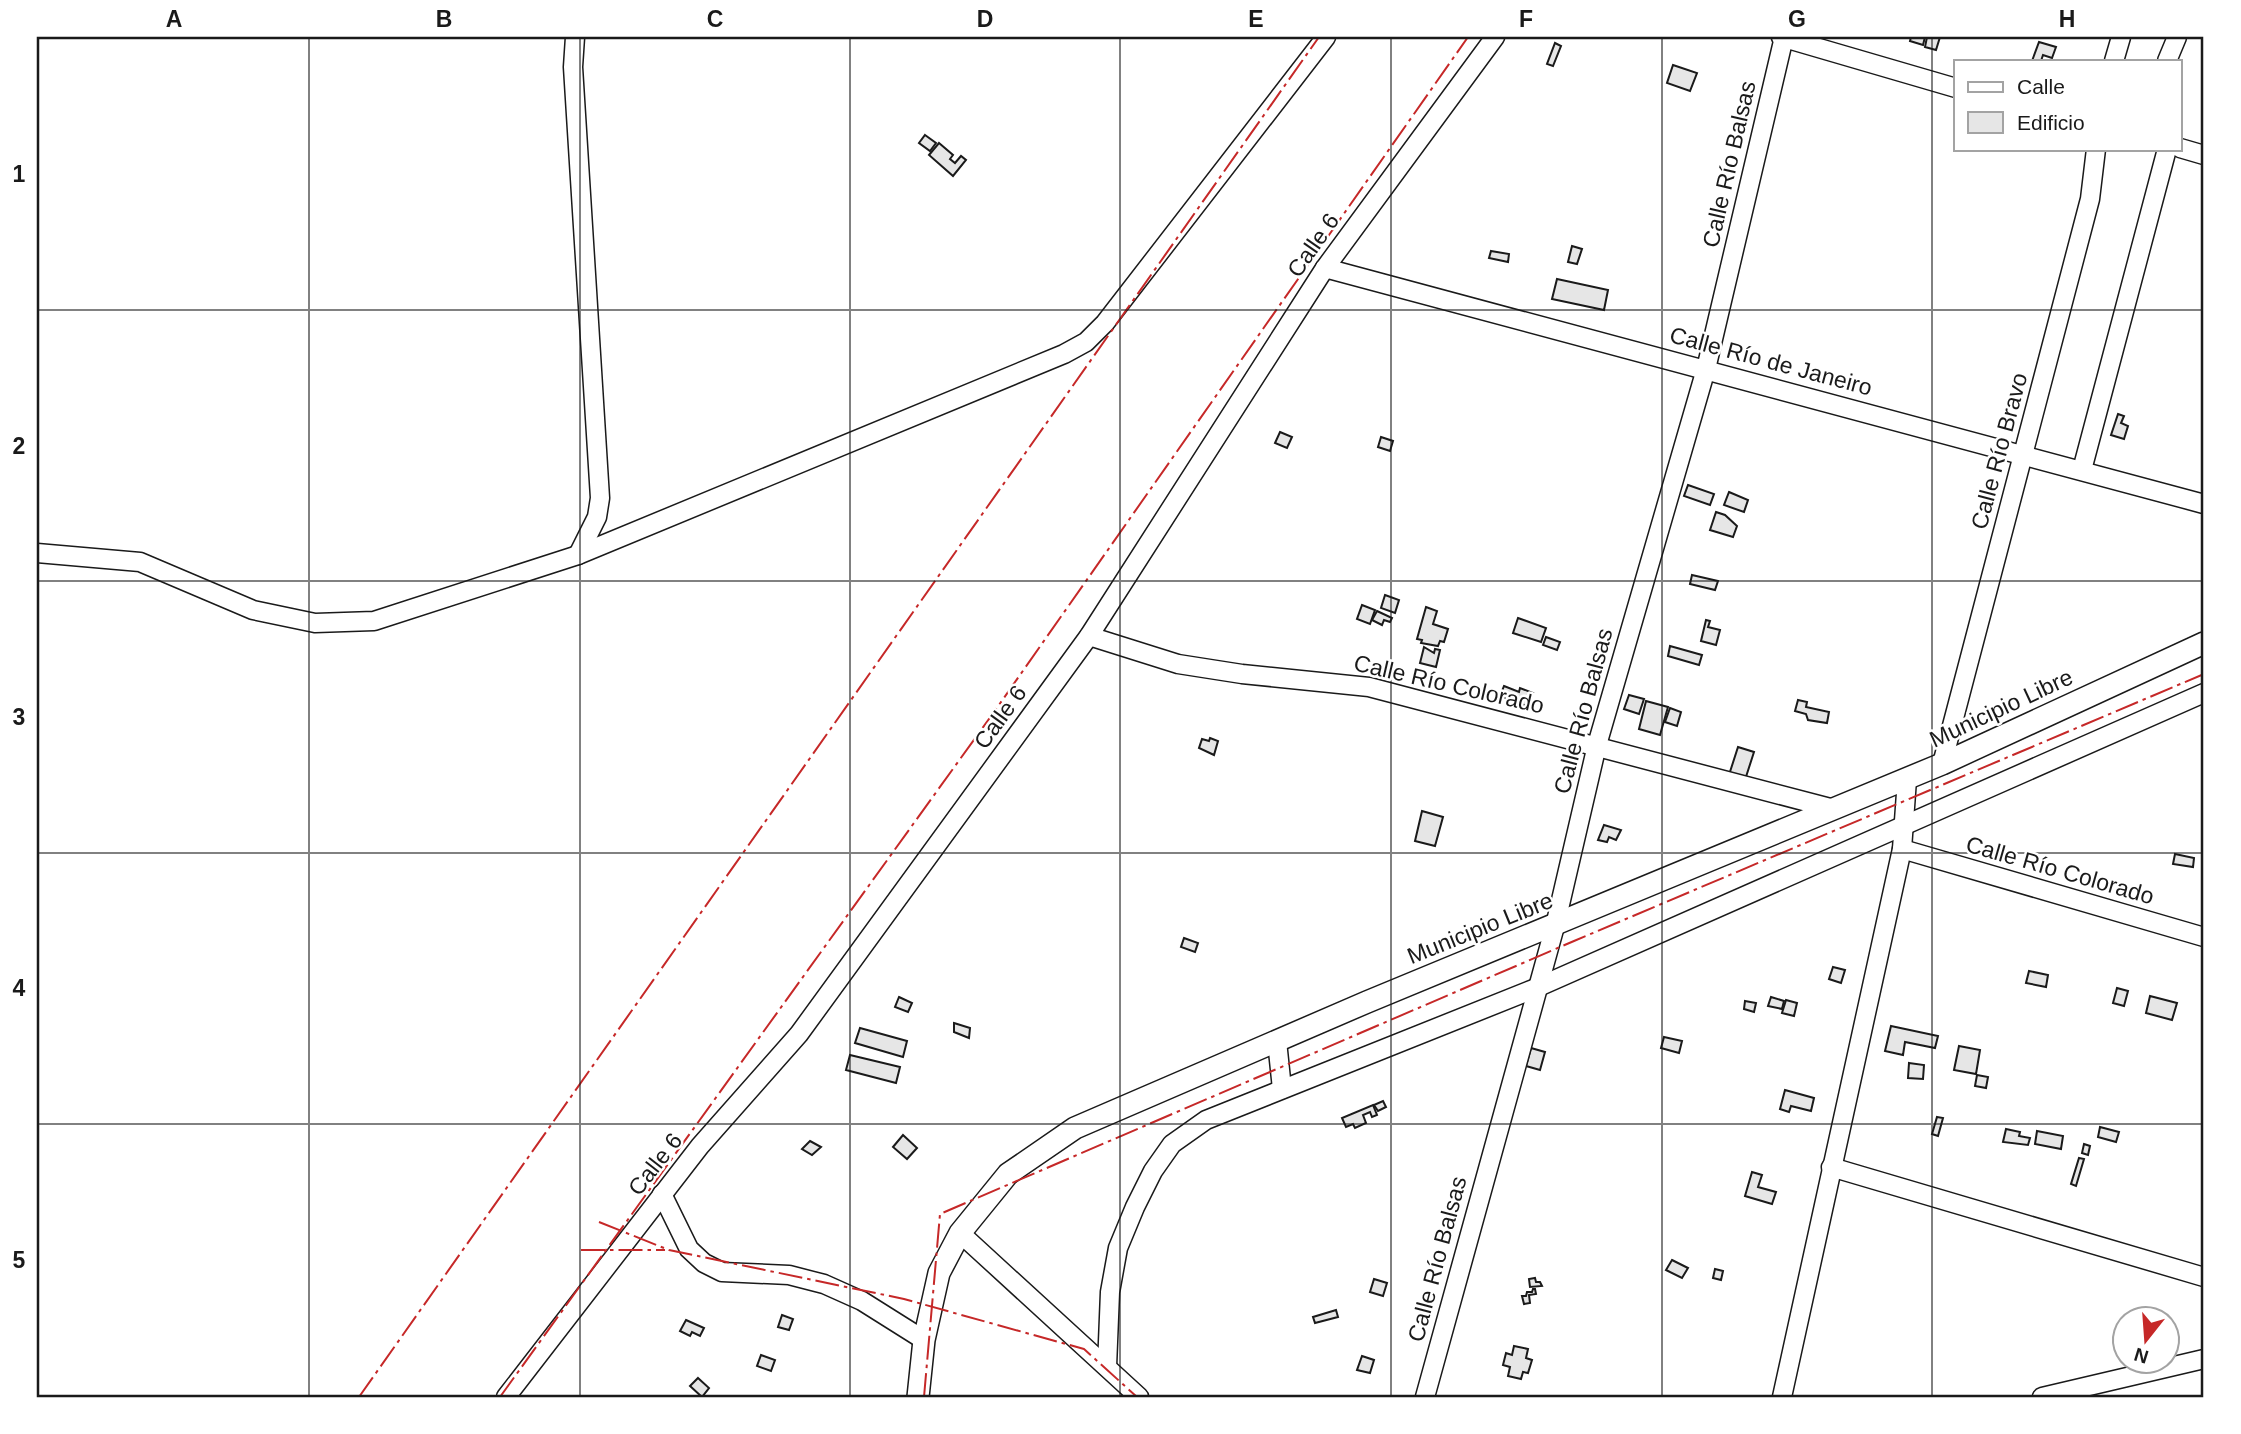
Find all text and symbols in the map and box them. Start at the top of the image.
text: A [166,6,182,32]
text: B [436,6,452,32]
text: C [707,6,723,32]
text: D [977,6,993,32]
text: E [1248,6,1264,32]
text: F [1519,6,1533,32]
text: G [1788,6,1806,32]
text: H [2059,6,2075,32]
legend [1954,60,2182,150]
text: Calle [2017,75,2065,98]
street label: Calle Río Balsas [1697,78,1761,250]
text: Edificio [2017,111,2085,134]
text: 1 [13,161,26,187]
street label: Calle 6 [1282,208,1344,282]
street label: Calle Río de Janeiro [1667,321,1875,401]
street label: Calle Río Bravo [1966,370,2032,532]
text: 2 [13,433,25,459]
street label: Calle Río Balsas [1548,626,1618,796]
street label: Calle Río Colorado [1351,649,1547,719]
street label: Municipio Libre [1925,664,2077,752]
street label: Calle 6 [968,680,1032,754]
text: 3 [13,704,25,730]
street label: Calle Río Colorado [1963,831,2157,909]
street label: Municipio Libre [1403,887,1557,969]
text: 4 [13,975,26,1001]
street label: Calle 6 [623,1128,687,1200]
street label: Calle Río Balsas [1402,1174,1472,1344]
text: 5 [13,1247,26,1273]
north arrow [2112,1304,2182,1374]
text: N [2132,1344,2151,1368]

